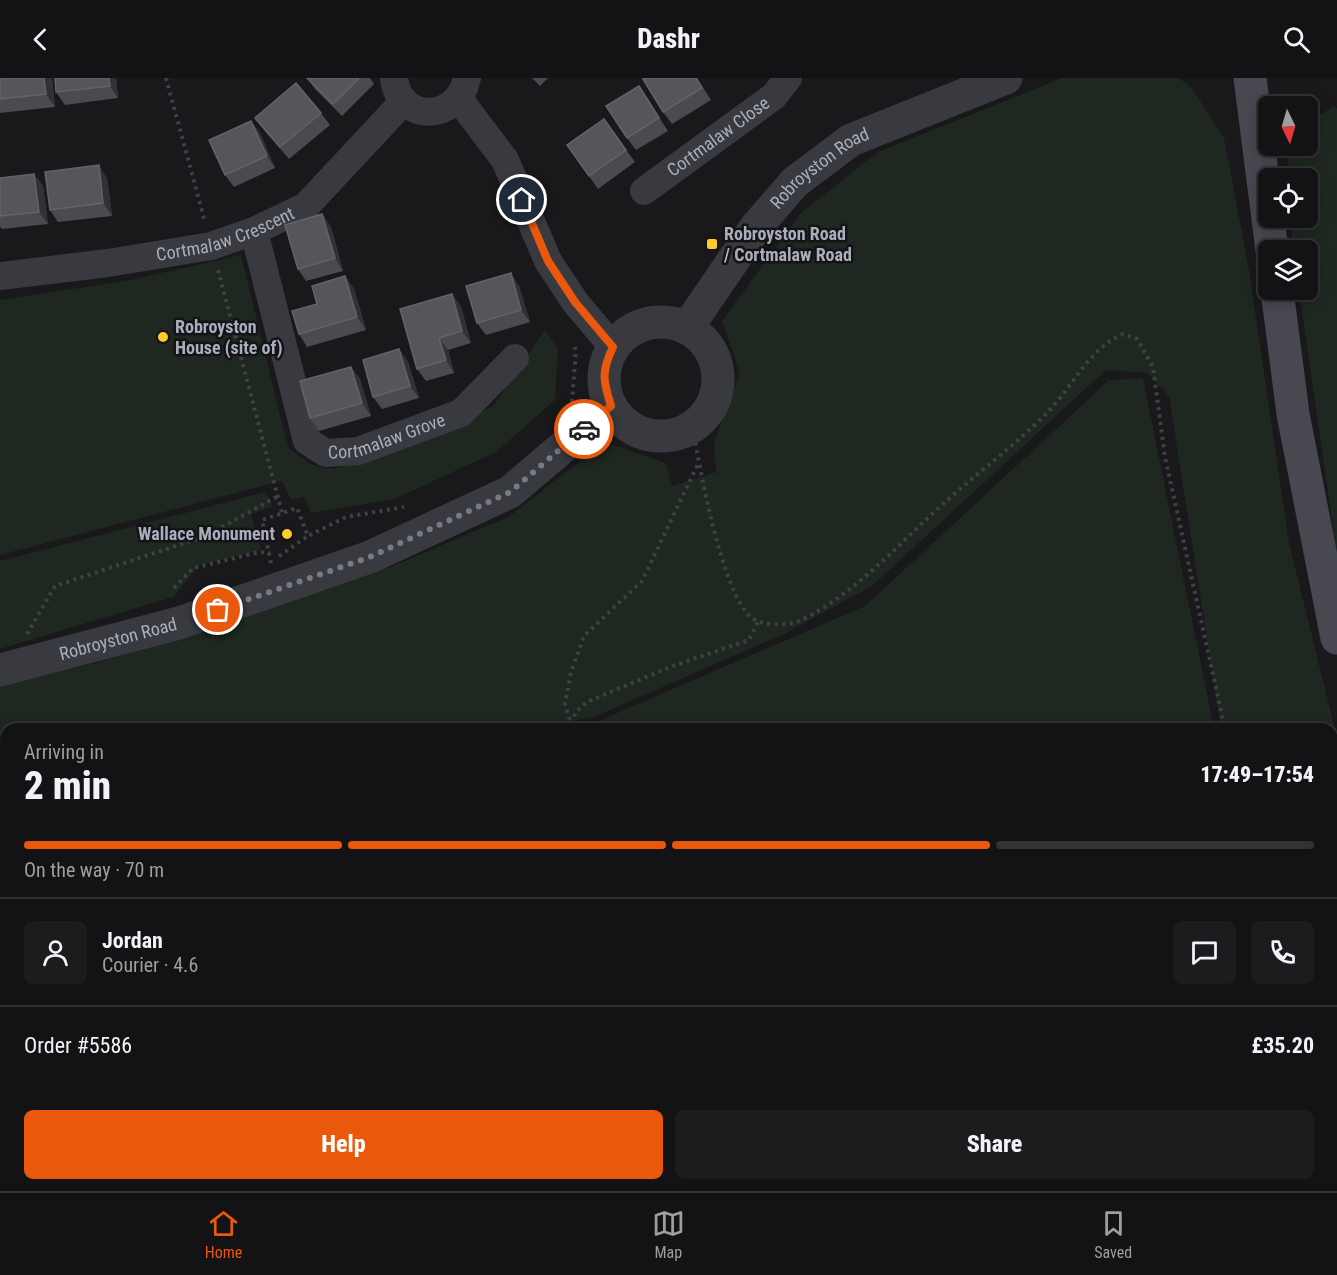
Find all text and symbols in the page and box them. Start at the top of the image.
icon: back [24,23,57,56]
text: Dashr [637,23,700,55]
icon: search [1280,23,1313,56]
street label: Cortmalaw Close [663,92,773,181]
north arrow [1258,96,1318,156]
map controls [1258,96,1318,300]
street label: Robroyston Road [766,123,872,213]
button: locate [1258,168,1318,228]
pin [496,174,547,225]
icon: home [505,183,538,216]
street label: Cortmalaw Crescent [155,202,297,265]
place label: Robroyston Road / Cortmalaw Road [723,223,852,265]
marker: Robroyston Road / Cortmalaw Road [705,237,719,251]
button: layers [1258,240,1318,300]
place label: Robroyston House (site of) [175,316,282,359]
marker: Robroyston House (site of) [156,330,170,344]
courier [554,399,614,459]
street label: Cortmalaw Grove [327,409,448,463]
icon: car [568,413,601,446]
place label: Wallace Monument [138,523,275,544]
marker: Wallace Monument [280,527,294,541]
pin [192,584,243,635]
icon: bag [201,593,234,626]
street label: Robroyston Road [57,613,179,664]
text: Arriving in [24,740,104,764]
text: 17:49–17:54 [1200,762,1314,787]
text: 2 min [24,763,111,809]
text: On the way · 70 m [24,858,164,882]
button: person [24,921,87,984]
button: chat [1173,921,1236,984]
button: phone [1251,921,1314,984]
text: Jordan [102,928,163,953]
text: Courier · 4.6 [102,953,198,977]
text: Order #5586 [24,1033,132,1058]
text: £35.20 [1252,1033,1314,1058]
button: Help [24,1110,663,1179]
button: Share [675,1110,1314,1179]
tab: Home [205,1207,242,1262]
tab: Map [652,1207,685,1262]
tab: Saved [1094,1207,1132,1262]

